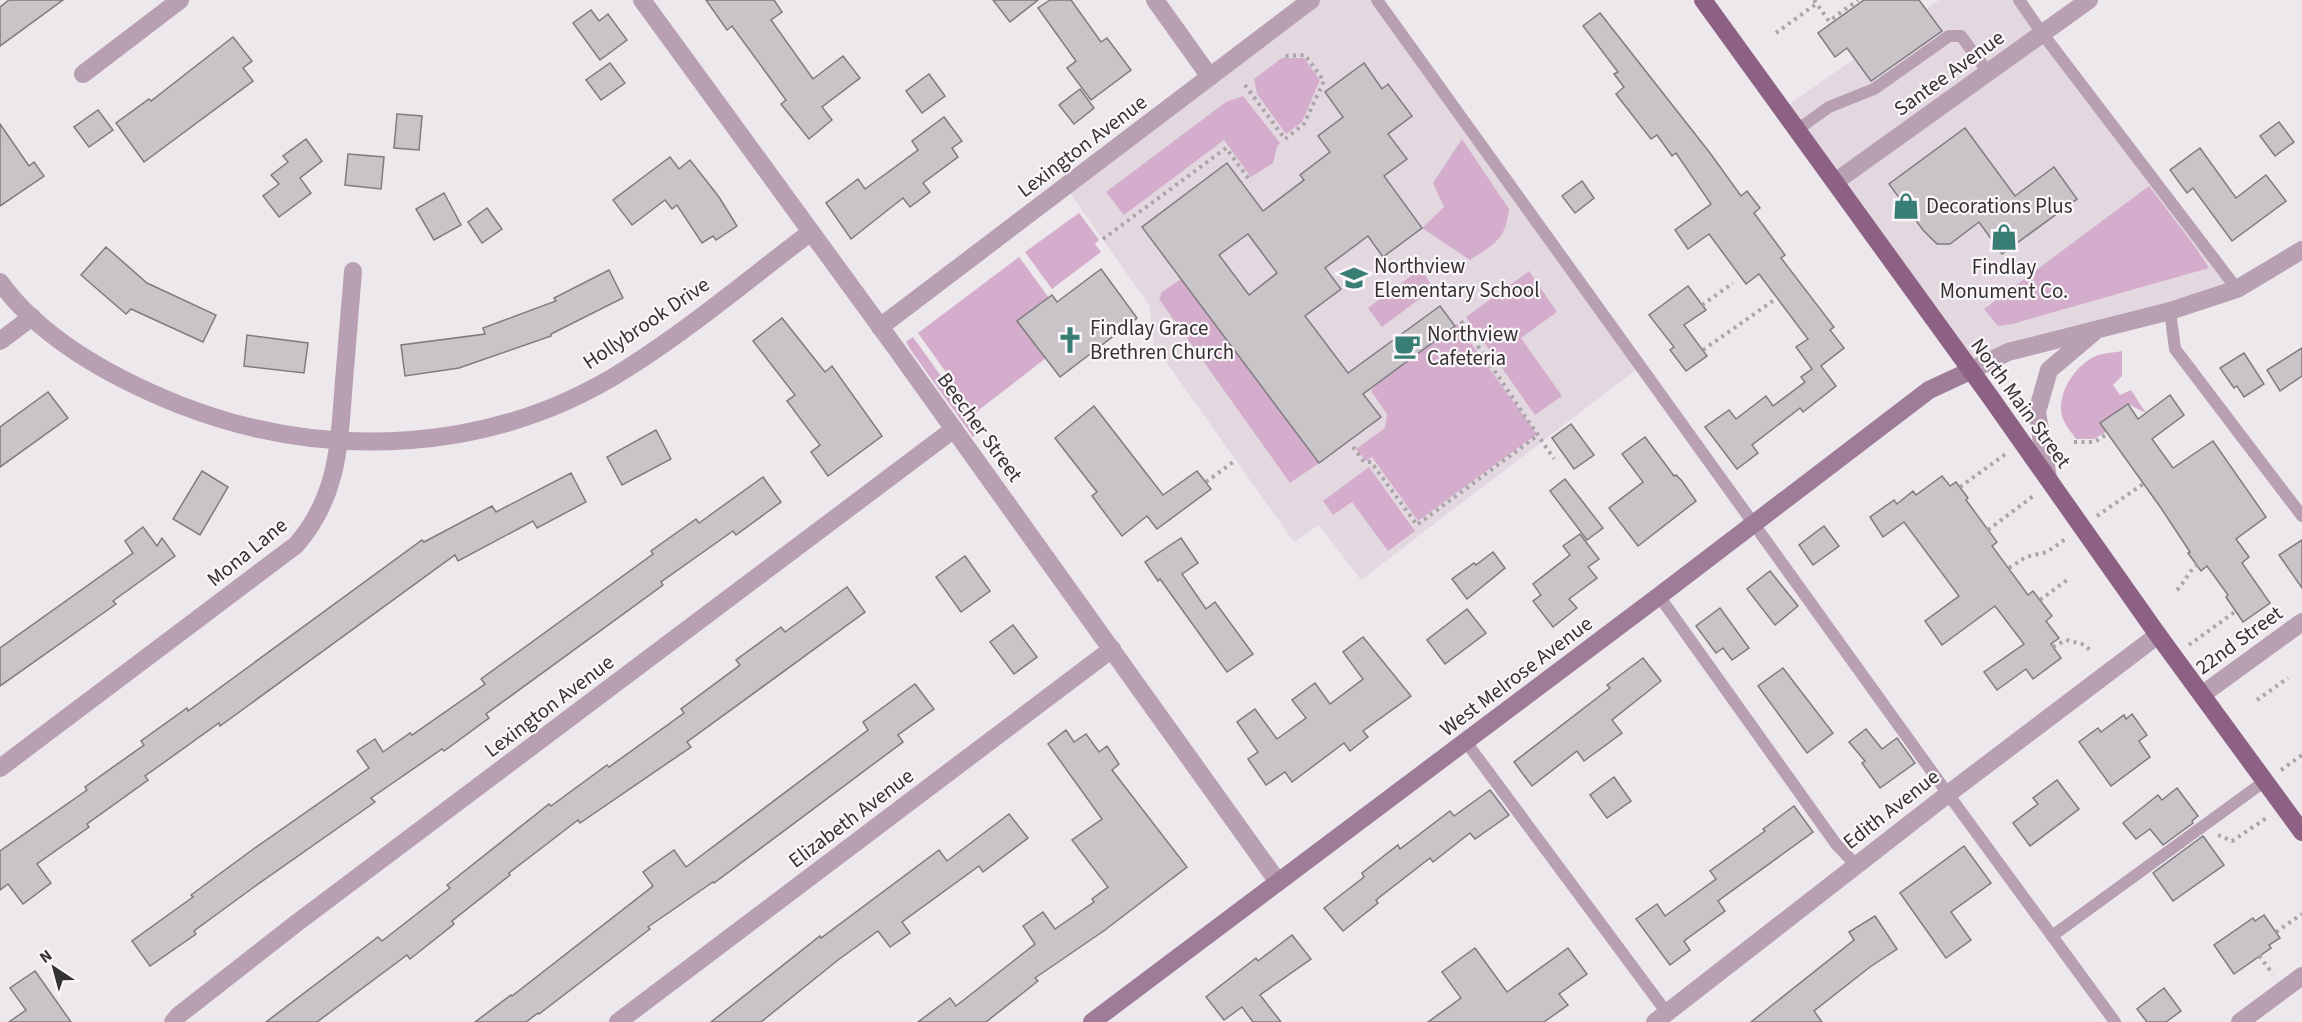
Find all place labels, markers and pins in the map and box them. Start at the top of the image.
shop icon: Decorations Plus [1891,191,1921,221]
place label: Decorations Plus [1926,191,2073,221]
shop icon: Findlay Monument Co. [1989,222,2019,252]
place label: Northview Elementary School [1374,251,1540,305]
place label: Findlay Monument Co. [1940,252,2068,306]
school or university icon: Northview Elementary School [1339,263,1369,293]
place label: Findlay Grace Brethren Church [1090,313,1234,367]
place label: Northview Cafeteria [1427,319,1518,373]
church icon: Findlay Grace Brethren Church [1055,325,1085,355]
cafe icon: Northview Cafeteria [1392,331,1422,361]

